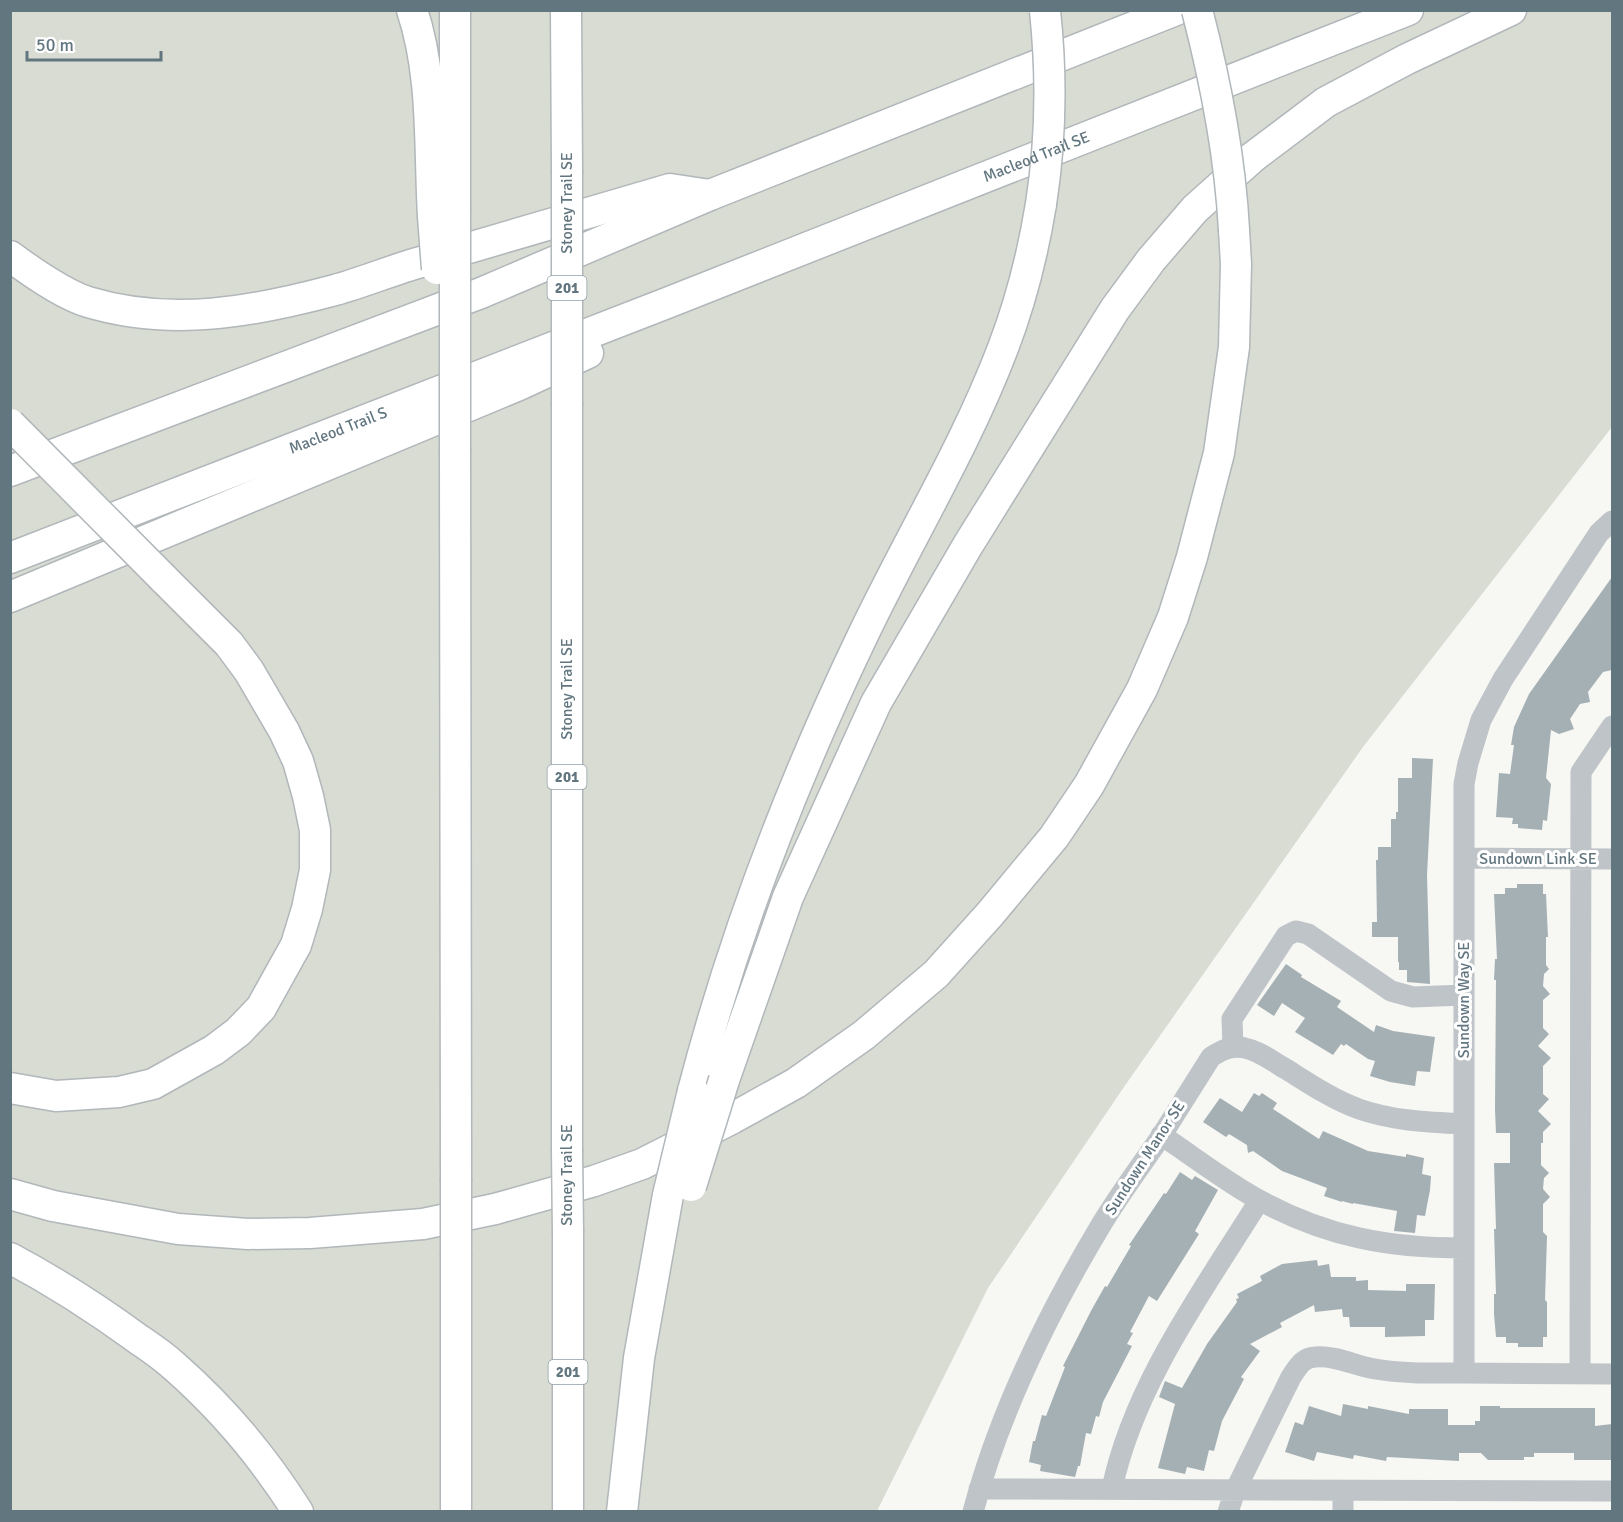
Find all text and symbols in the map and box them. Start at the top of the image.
scale bar [27,24,160,62]
text: 50 m [36,34,74,56]
street label: Macleod Trail SE [980,127,1093,187]
street label: Stoney Trail SE [557,152,577,254]
road number: 201 [548,276,586,300]
street label: Macleod Trail S [286,402,390,459]
street label: Stoney Trail SE [557,638,577,740]
road number: 201 [548,765,586,789]
street label: Sundown Link SE [1479,849,1597,869]
street label: Sundown Way SE [1454,942,1474,1058]
street label: Sundown Manor SE [1101,1097,1189,1219]
street label: Stoney Trail SE [557,1124,577,1226]
road number: 201 [548,1360,588,1384]

